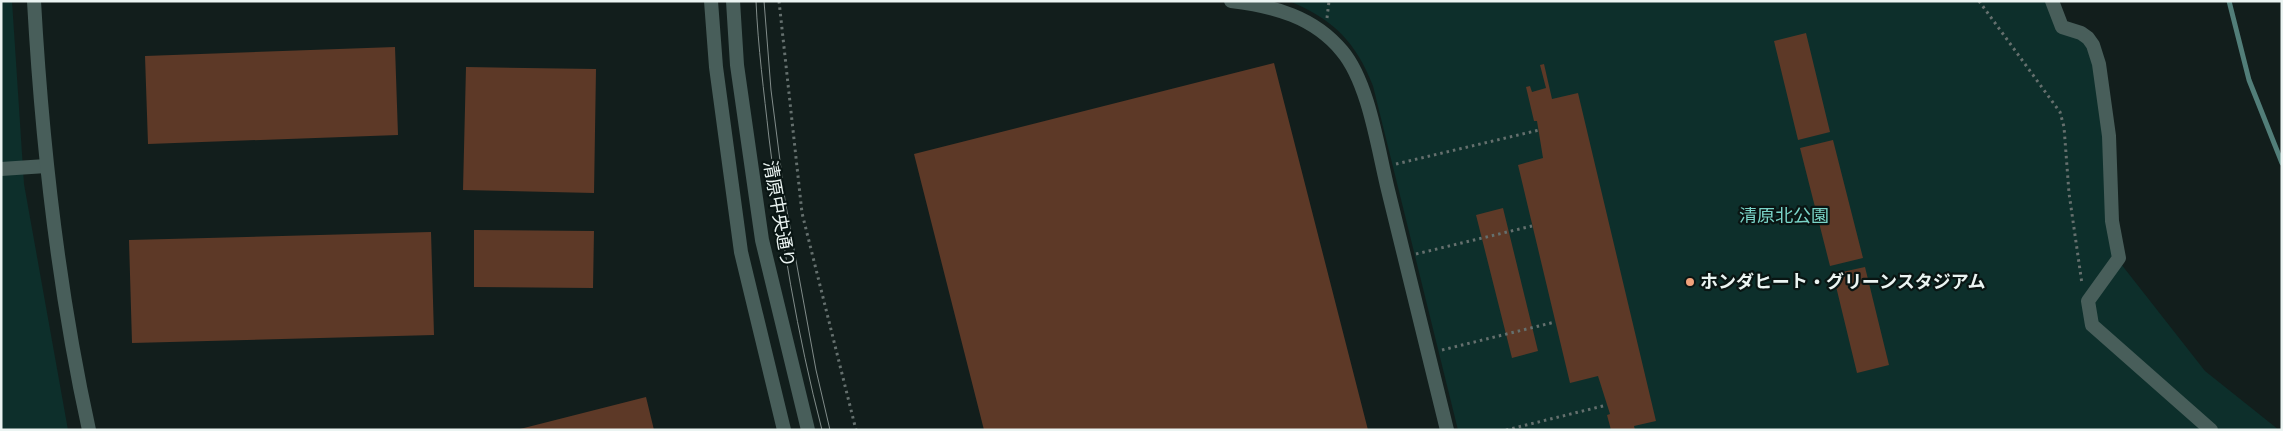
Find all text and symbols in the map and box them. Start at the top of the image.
street label: 清原中央通り [757,159,798,269]
park label: 清原北公園 [1739,206,1829,229]
place label: ホンダヒート・グリーンスタジアム [1700,272,1985,295]
marker: ホンダヒート・グリーンスタジアム [1684,276,1696,288]

